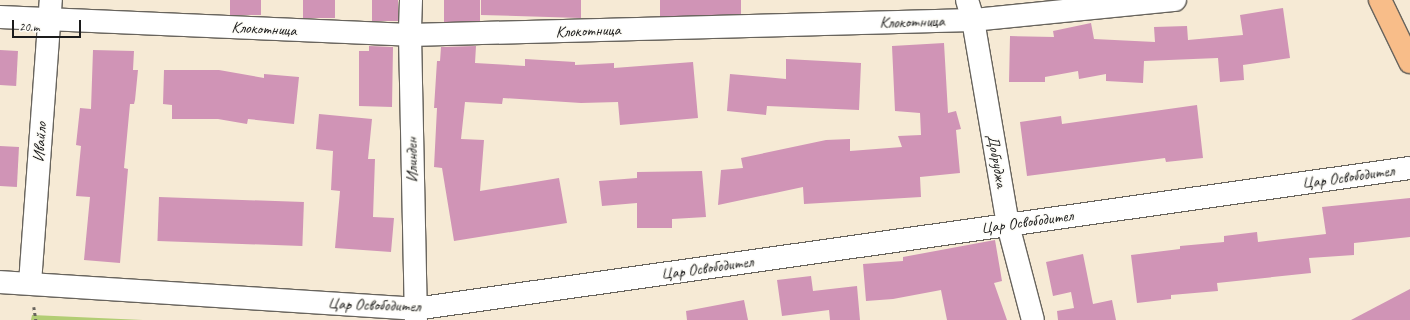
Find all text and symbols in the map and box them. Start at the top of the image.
street label: Клокотница [879,11,945,33]
scale bar [14,12,83,38]
street label: Клокотница [231,18,297,40]
text: 20 m [19,19,39,35]
street label: Клокотница [555,20,621,42]
street label: Ивайло [29,121,51,163]
street label: Добруджа [983,133,1011,189]
street label: Илинден [402,137,422,183]
street label: Цар Освободител [1301,161,1395,193]
street label: Цар Освободител [980,206,1074,238]
street label: Цар Освободител [660,252,754,284]
street label: Цар Освободител [327,294,421,316]

